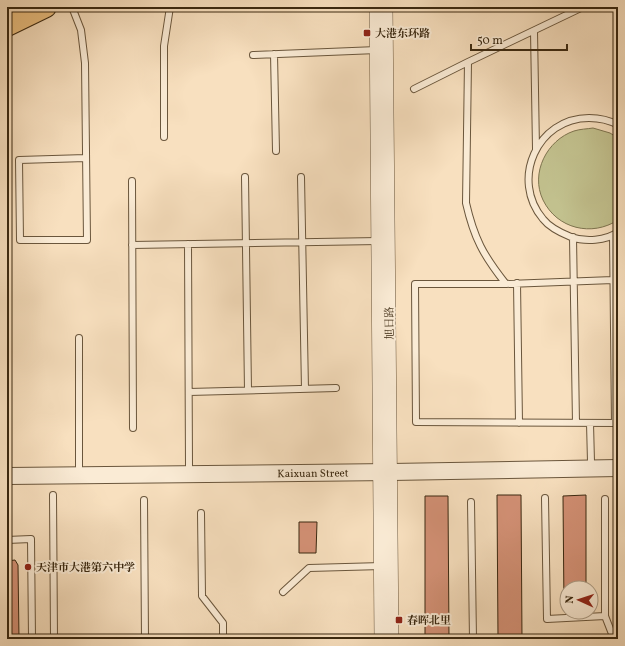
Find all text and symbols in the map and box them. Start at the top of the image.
scale bar [471,26,567,52]
place label: 大港东环路 [375,27,430,42]
marker: 大港东环路 [362,28,372,38]
text: 50 m [477,33,503,49]
street label: 旭日路 [383,306,398,340]
street label: Kaixuan Street [277,466,349,482]
place label: 天津市大港第六中学 [36,561,135,576]
marker: 天津市大港第六中学 [23,562,33,572]
north arrow [559,580,599,620]
text: N [563,595,578,604]
place label: 春晖北里 [407,614,451,629]
marker: 春晖北里 [394,615,404,625]

